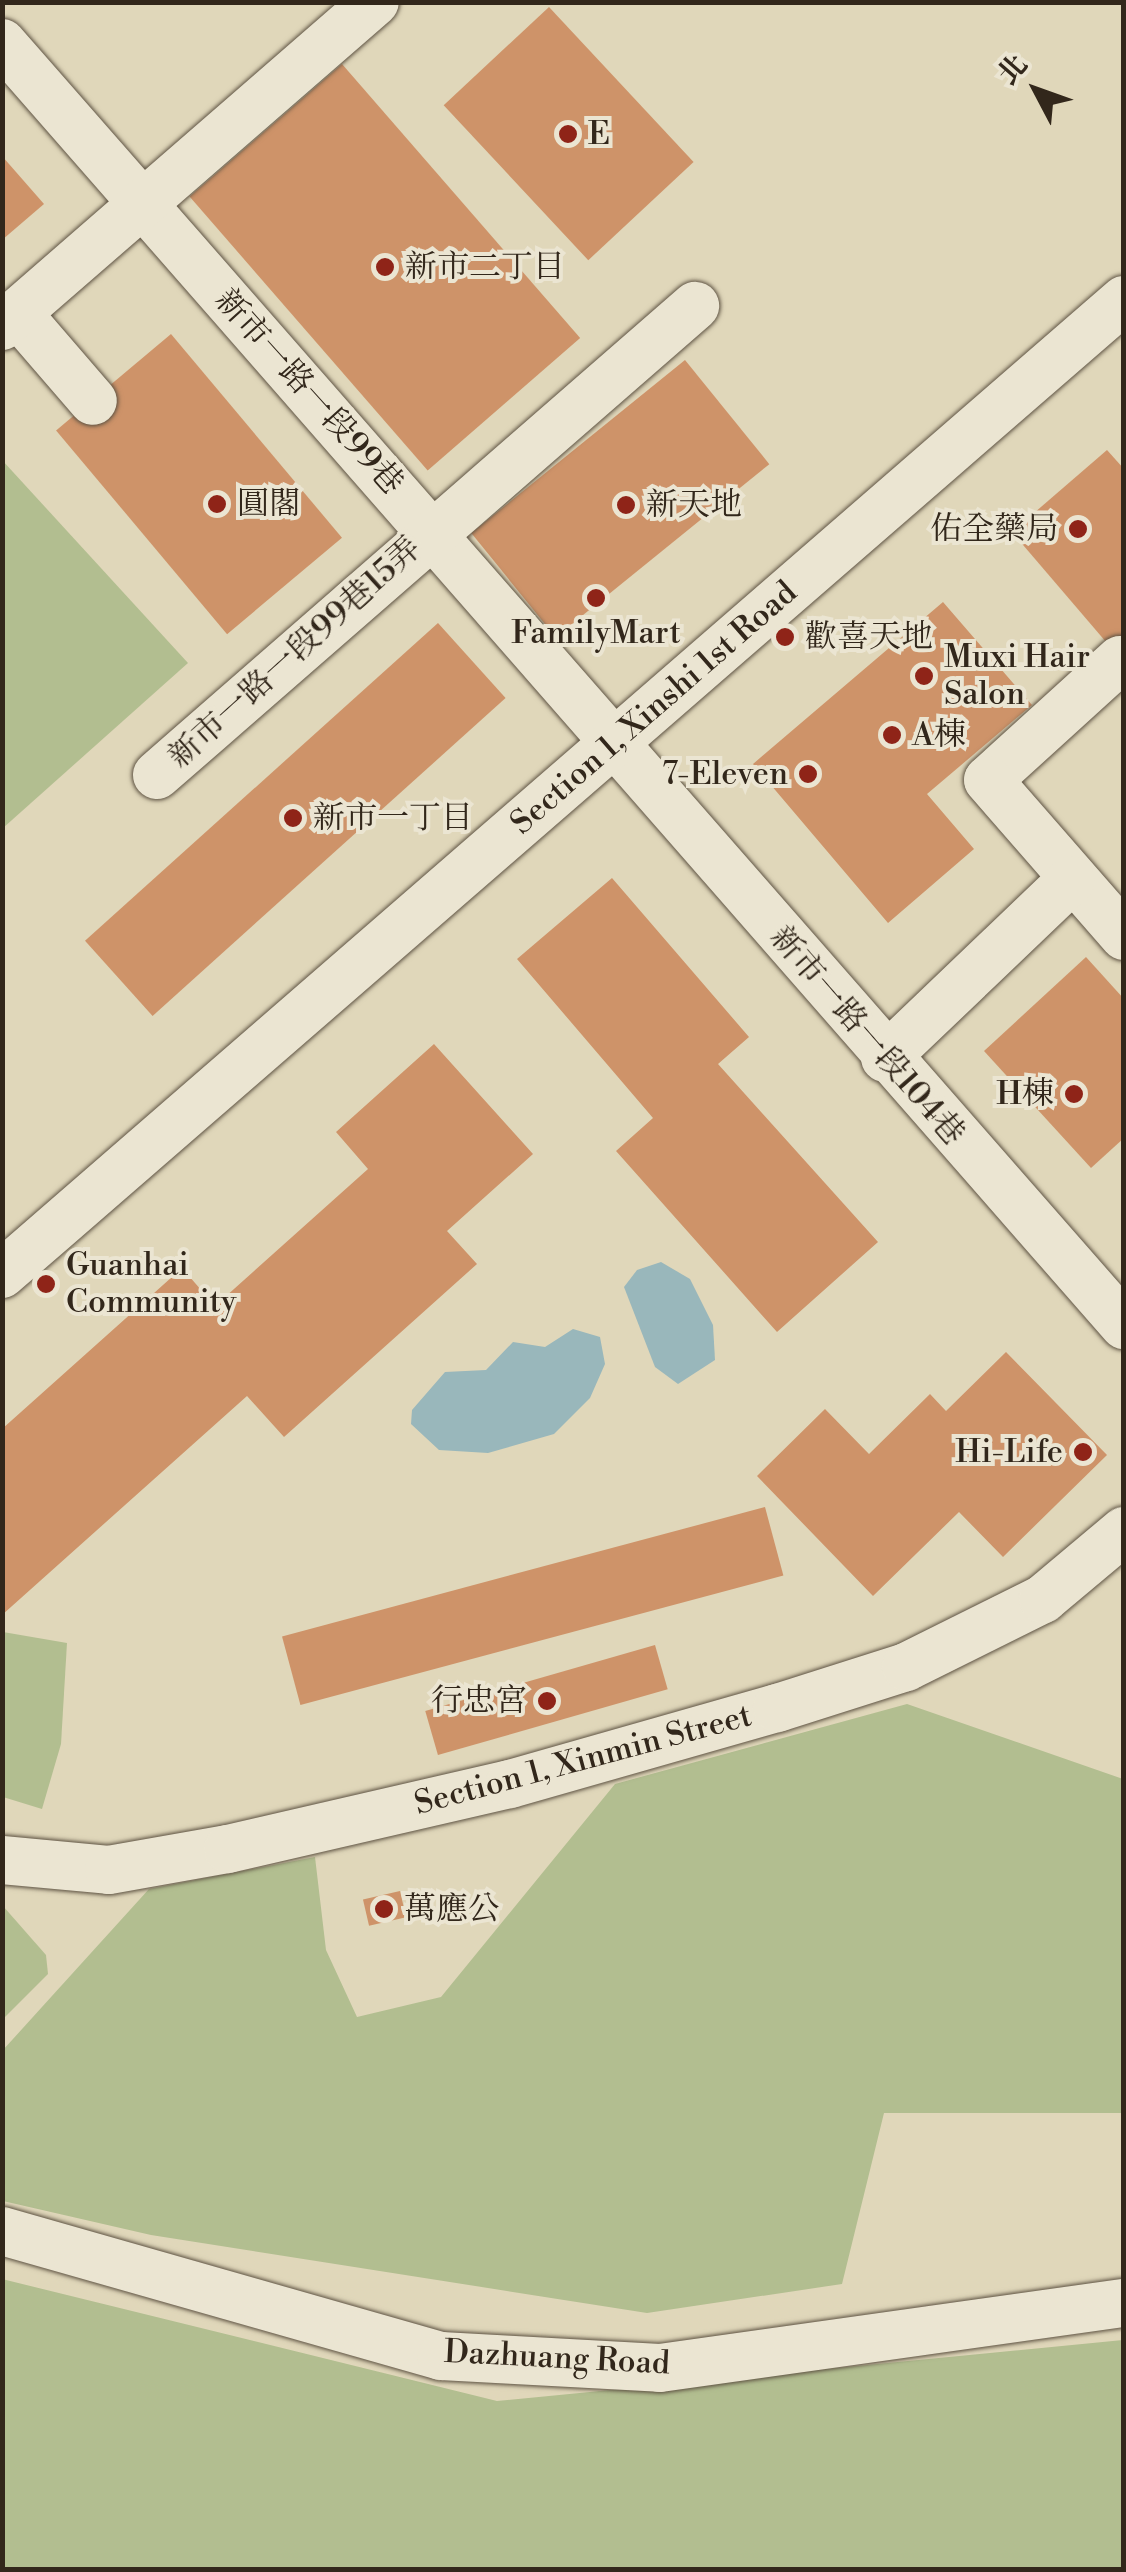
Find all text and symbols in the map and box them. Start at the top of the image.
north arrow [986,40,1086,140]
text: 北 [991,48,1035,92]
place label: E [588,115,610,153]
marker: E [557,123,579,145]
place label: 新市二丁目 [405,248,565,286]
marker: 新市二丁目 [374,256,396,278]
street label: 新市一路一段99巷 [207,282,411,502]
place label: 圓閣 [237,485,301,523]
place label: 新天地 [646,486,742,524]
marker: 圓閣 [206,493,228,515]
marker: 新天地 [615,494,637,516]
place label: 佑全藥局 [930,510,1058,548]
marker: 佑全藥局 [1067,518,1089,540]
street label: 新市一路一段99巷15弄 [161,530,429,776]
street label: Section 1, Xinshi 1st Road [503,573,805,843]
marker: FamilyMart [585,587,607,609]
place label: FamilyMart [511,614,681,652]
place label: 歡喜天地 [805,618,933,656]
marker: 歡喜天地 [774,626,796,648]
place label: Muxi Hair Salon [944,639,1090,714]
marker: Muxi Hair Salon [913,665,935,687]
place label: A棟 [912,716,966,754]
marker: A棟 [881,724,903,746]
place label: 7-Eleven [662,755,788,793]
marker: 7-Eleven [797,763,819,785]
place label: 新市一丁目 [313,799,473,837]
marker: 新市一丁目 [282,807,304,829]
street label: 新市一路一段104巷 [762,919,972,1153]
place label: H棟 [996,1075,1054,1113]
marker: H棟 [1063,1083,1085,1105]
place label: Guanhai Community [66,1247,236,1322]
marker: Guanhai Community [35,1273,57,1295]
place label: Hi-Life [955,1433,1063,1471]
marker: Hi-Life [1072,1441,1094,1463]
place label: 行忠宮 [431,1682,527,1720]
marker: 行忠宮 [536,1690,558,1712]
street label: Section 1, Xinmin Street [410,1697,756,1823]
place label: 萬應公 [404,1890,500,1928]
marker: 萬應公 [373,1898,395,1920]
street label: Dazhuang Road [443,2333,671,2383]

